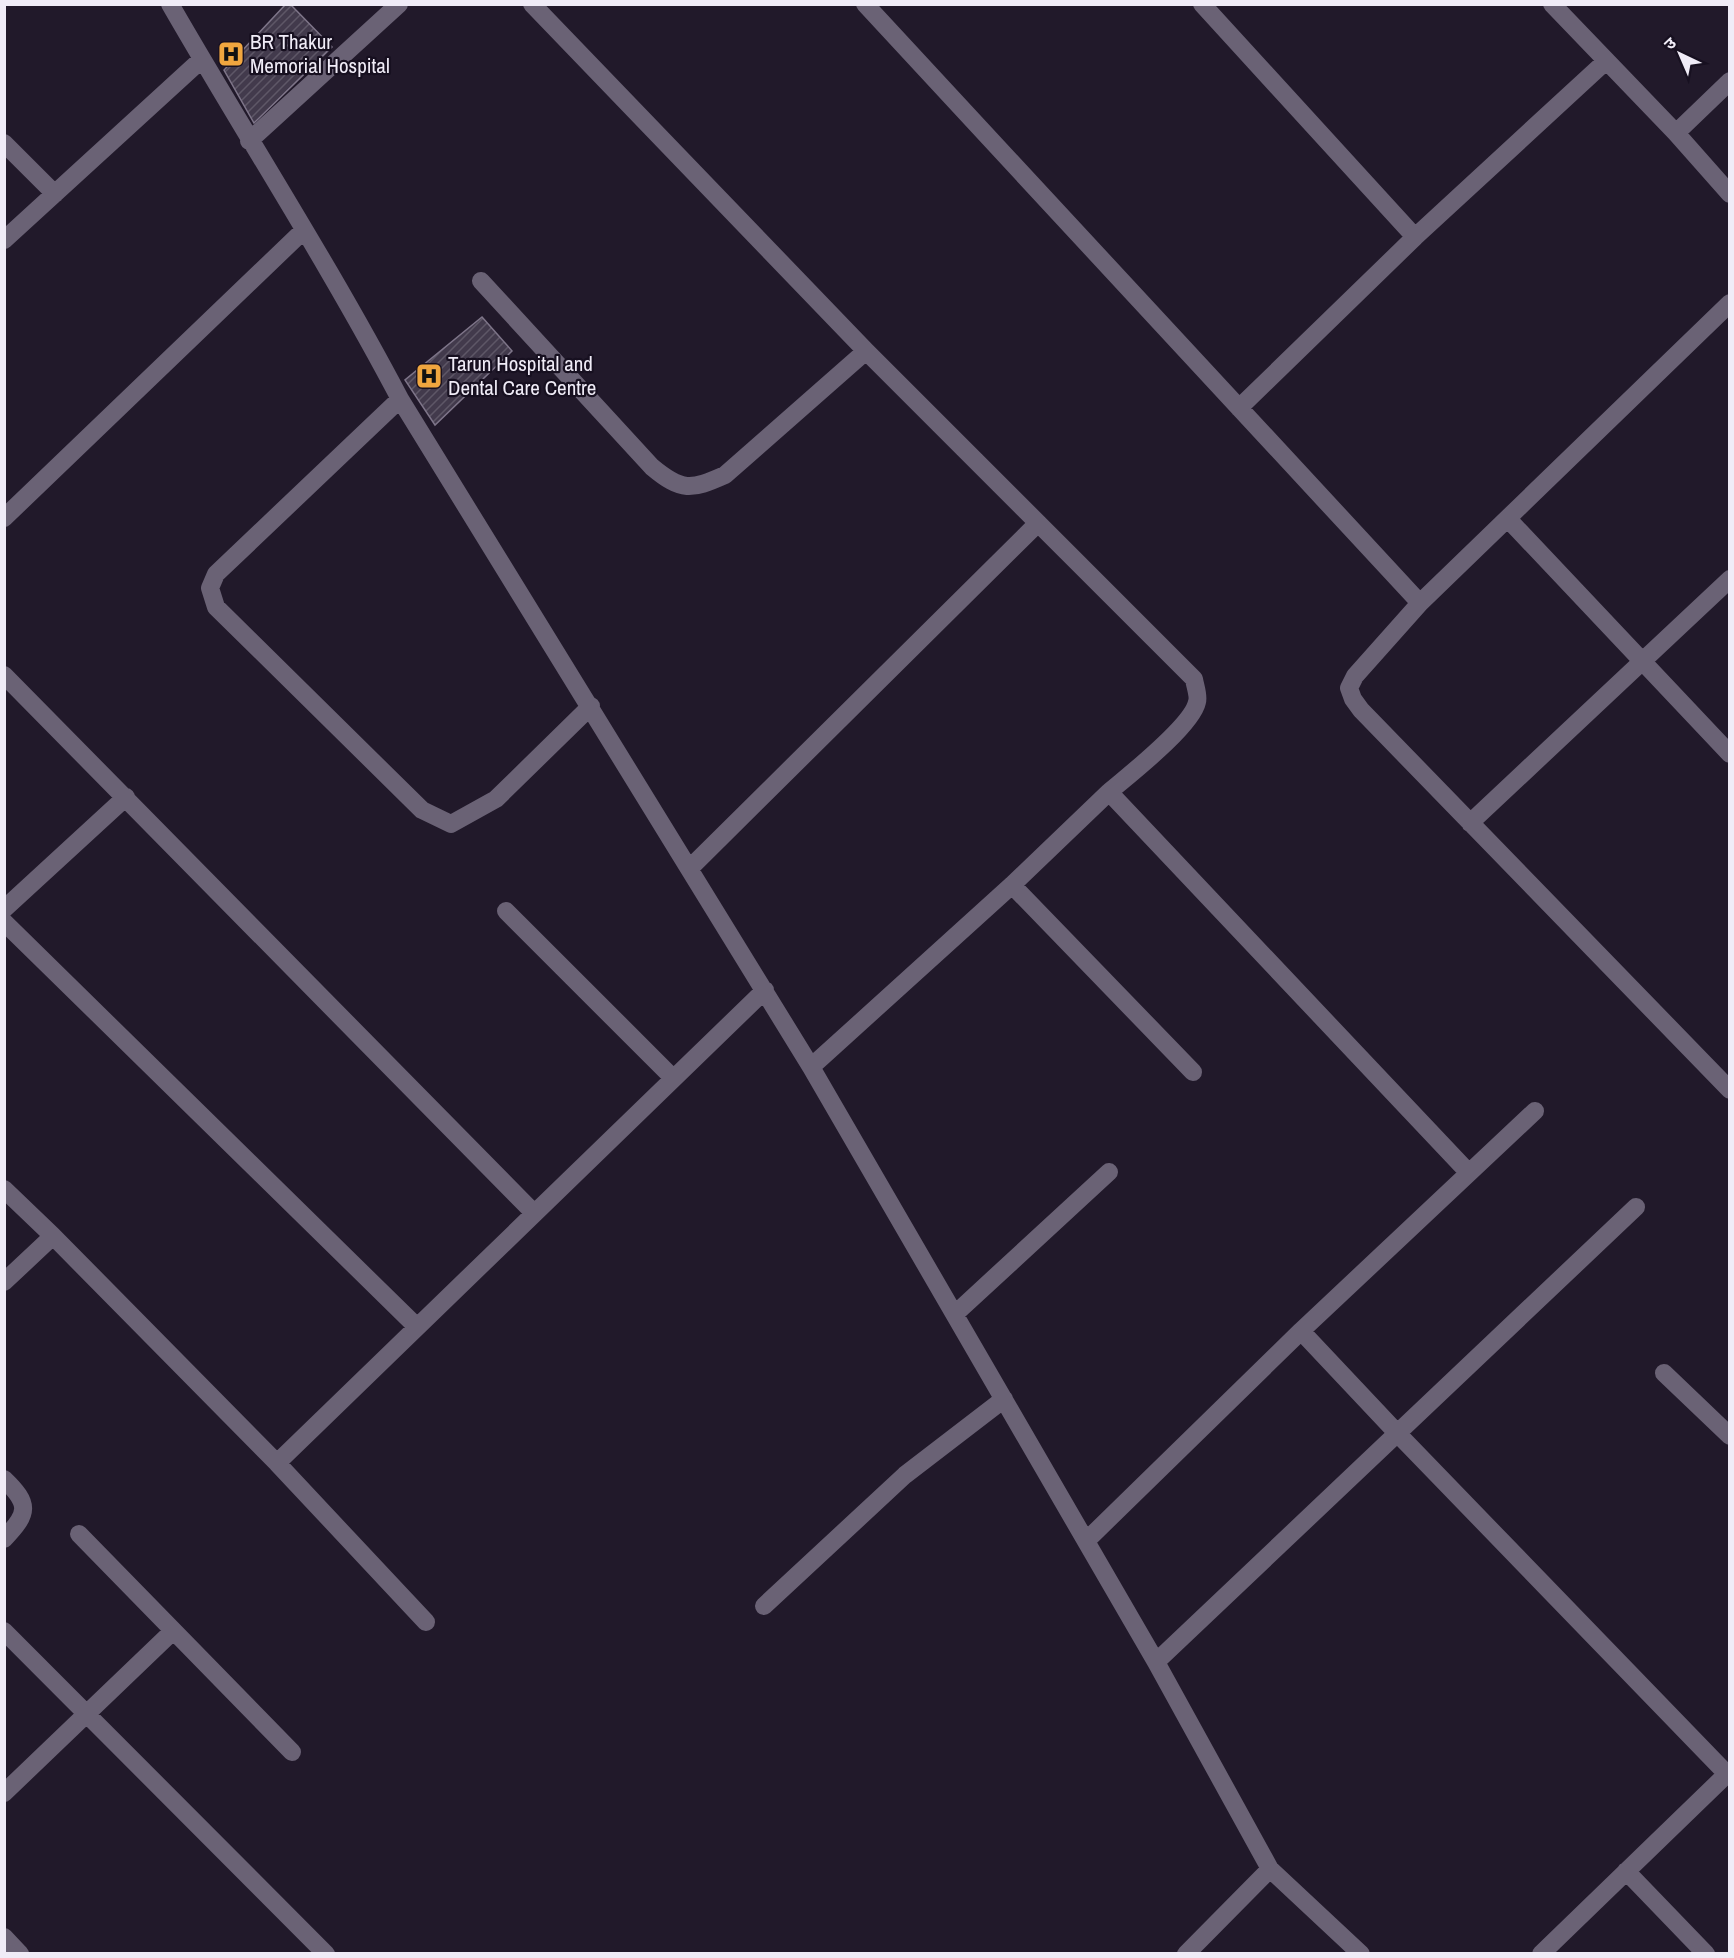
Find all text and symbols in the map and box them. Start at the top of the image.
north arrow [1650,24,1710,84]
place label: BR Thakur Memorial Hospital [250,27,390,80]
text: उ [1659,32,1681,54]
hospital icon: BR Thakur Memorial Hospital [216,39,246,69]
place label: Tarun Hospital and Dental Care Centre [448,349,596,402]
hospital icon: Tarun Hospital and Dental Care Centre [414,361,444,391]

